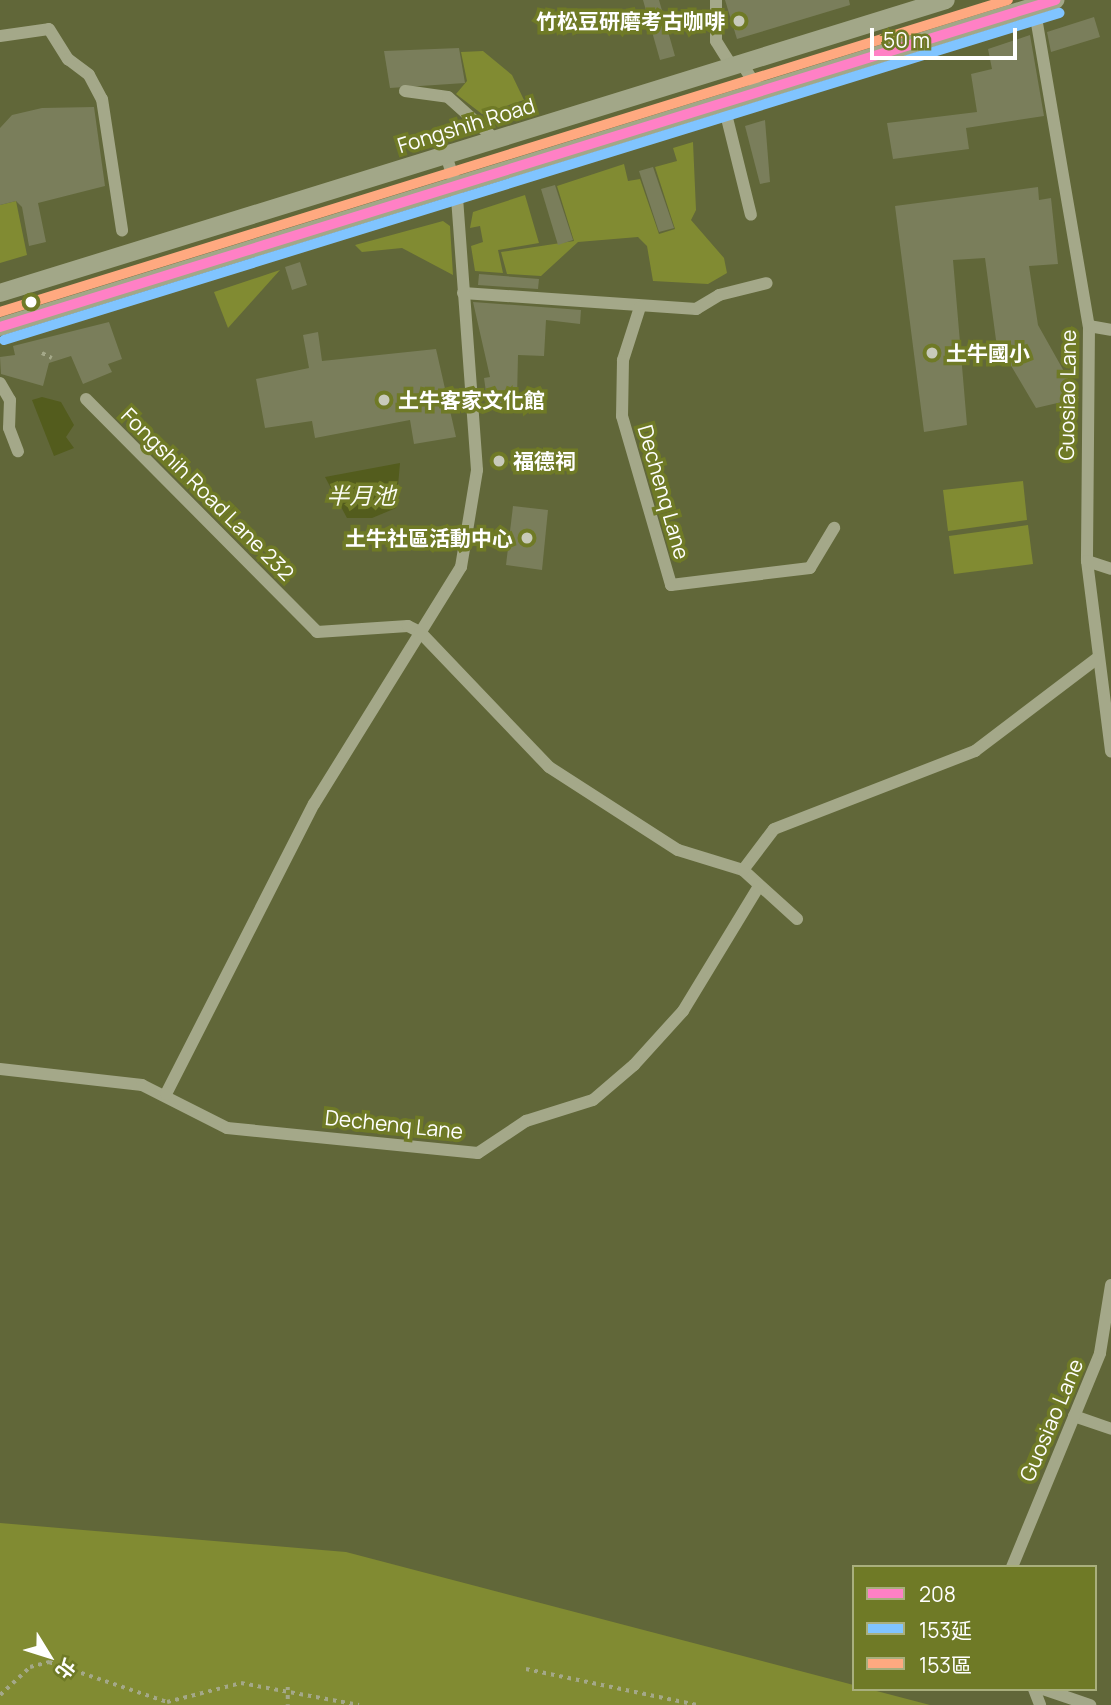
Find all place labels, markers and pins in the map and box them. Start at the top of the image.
place label: 竹松豆研磨考古咖啡 [536,8,725,34]
marker: 竹松豆研磨考古咖啡 [731,13,747,29]
unlabelled marker [24,295,38,309]
place label: 土牛國小 [946,340,1030,366]
marker: 土牛國小 [924,345,940,361]
place label: 土牛客家文化館 [398,387,545,413]
marker: 土牛客家文化館 [376,392,392,408]
place label: 福德祠 [513,448,576,474]
marker: 福德祠 [491,453,507,469]
place label: 土牛社區活動中心 [345,525,513,551]
marker: 土牛社區活動中心 [519,530,535,546]

